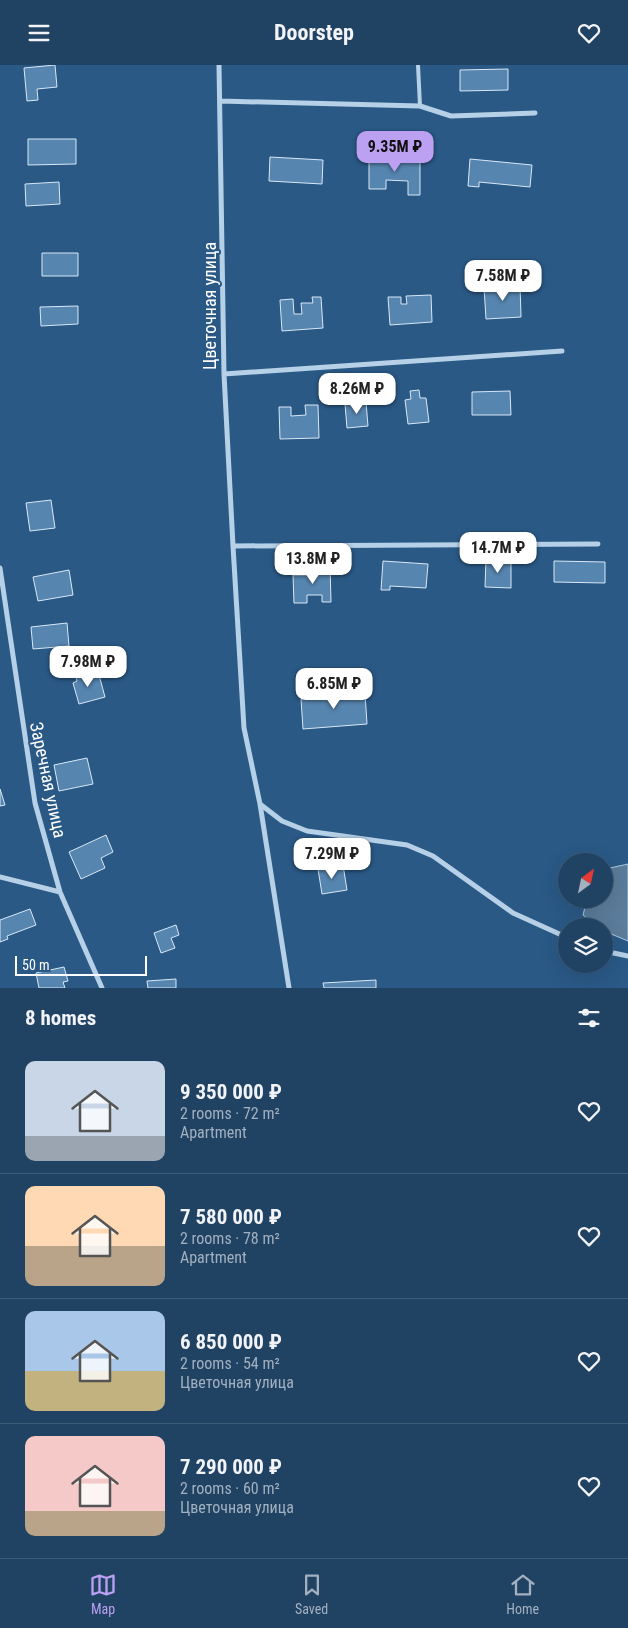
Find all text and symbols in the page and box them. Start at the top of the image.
icon: menu [25,19,53,47]
icon: heart [575,19,603,47]
text: Doorstep [274,20,354,45]
pin: 9.35M ₽ [349,131,441,173]
text: 9.35M ₽ [368,137,422,156]
street label: Цветочная улица [199,242,220,370]
pin: 7.58M ₽ [457,259,549,302]
text: 7.58M ₽ [476,266,530,285]
pin: 8.26M ₽ [311,373,403,415]
text: 8.26M ₽ [330,379,384,398]
pin: 14.7M ₽ [452,531,544,574]
text: 14.7M ₽ [471,538,525,557]
pin: 13.8M ₽ [267,543,359,585]
text: 13.8M ₽ [286,549,340,568]
pin: 7.98M ₽ [42,645,134,688]
text: 7.98M ₽ [61,652,115,671]
pin: 6.85M ₽ [288,667,380,710]
text: 6.85M ₽ [307,674,361,693]
street label: Заречная улица [26,720,71,840]
pin: 7.29M ₽ [286,837,378,880]
text: 7.29M ₽ [305,844,359,863]
north arrow [558,853,612,907]
map controls [558,853,613,973]
button: layers [558,918,613,973]
scale bar [15,953,148,976]
text: 50 m [22,957,50,973]
icon: filters [575,1004,603,1032]
text: 8 homes [25,1006,96,1030]
text: 9 350 000 ₽ [180,1080,282,1104]
icon: home [65,1081,125,1141]
icon: heart [575,1097,603,1125]
text: 2 rooms · 72 m² [180,1104,280,1123]
text: Apartment [180,1123,247,1142]
text: 7 580 000 ₽ [180,1205,282,1229]
icon: home [65,1206,125,1266]
icon: heart [575,1222,603,1250]
text: 2 rooms · 78 m² [180,1229,280,1248]
text: Apartment [180,1248,247,1267]
text: 6 850 000 ₽ [180,1330,282,1354]
icon: home [65,1331,125,1391]
icon: heart [575,1347,603,1375]
text: 2 rooms · 54 m² [180,1354,280,1373]
text: Цветочная улица [180,1373,294,1392]
text: 7 290 000 ₽ [180,1455,282,1479]
icon: home [65,1456,125,1516]
icon: heart [575,1472,603,1500]
text: 2 rooms · 60 m² [180,1479,280,1498]
text: Цветочная улица [180,1498,294,1517]
tab: Map [89,1571,117,1617]
tab: Saved [295,1571,328,1617]
tab: Home [506,1571,539,1617]

